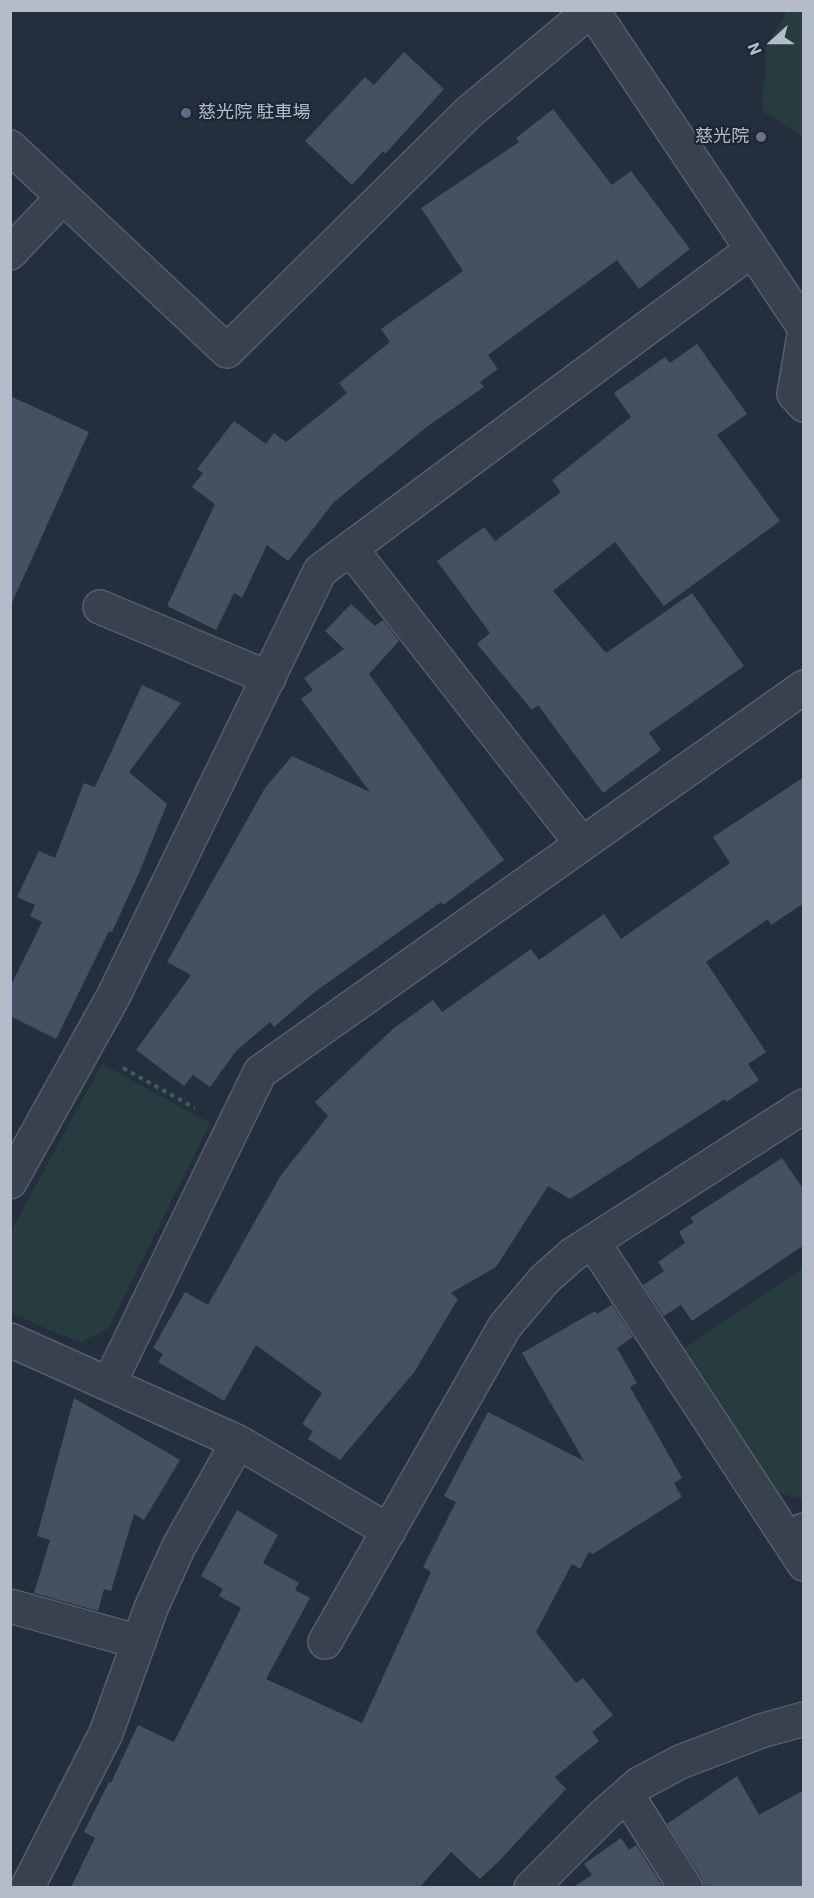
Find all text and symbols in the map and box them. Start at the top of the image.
north arrow [742,12,802,72]
text: N [744,40,766,57]
place label: 慈光院 駐車場 [198,102,310,124]
marker: 慈光院 駐車場 [179,106,193,120]
place label: 慈光院 [695,126,749,148]
marker: 慈光院 [754,130,768,144]

